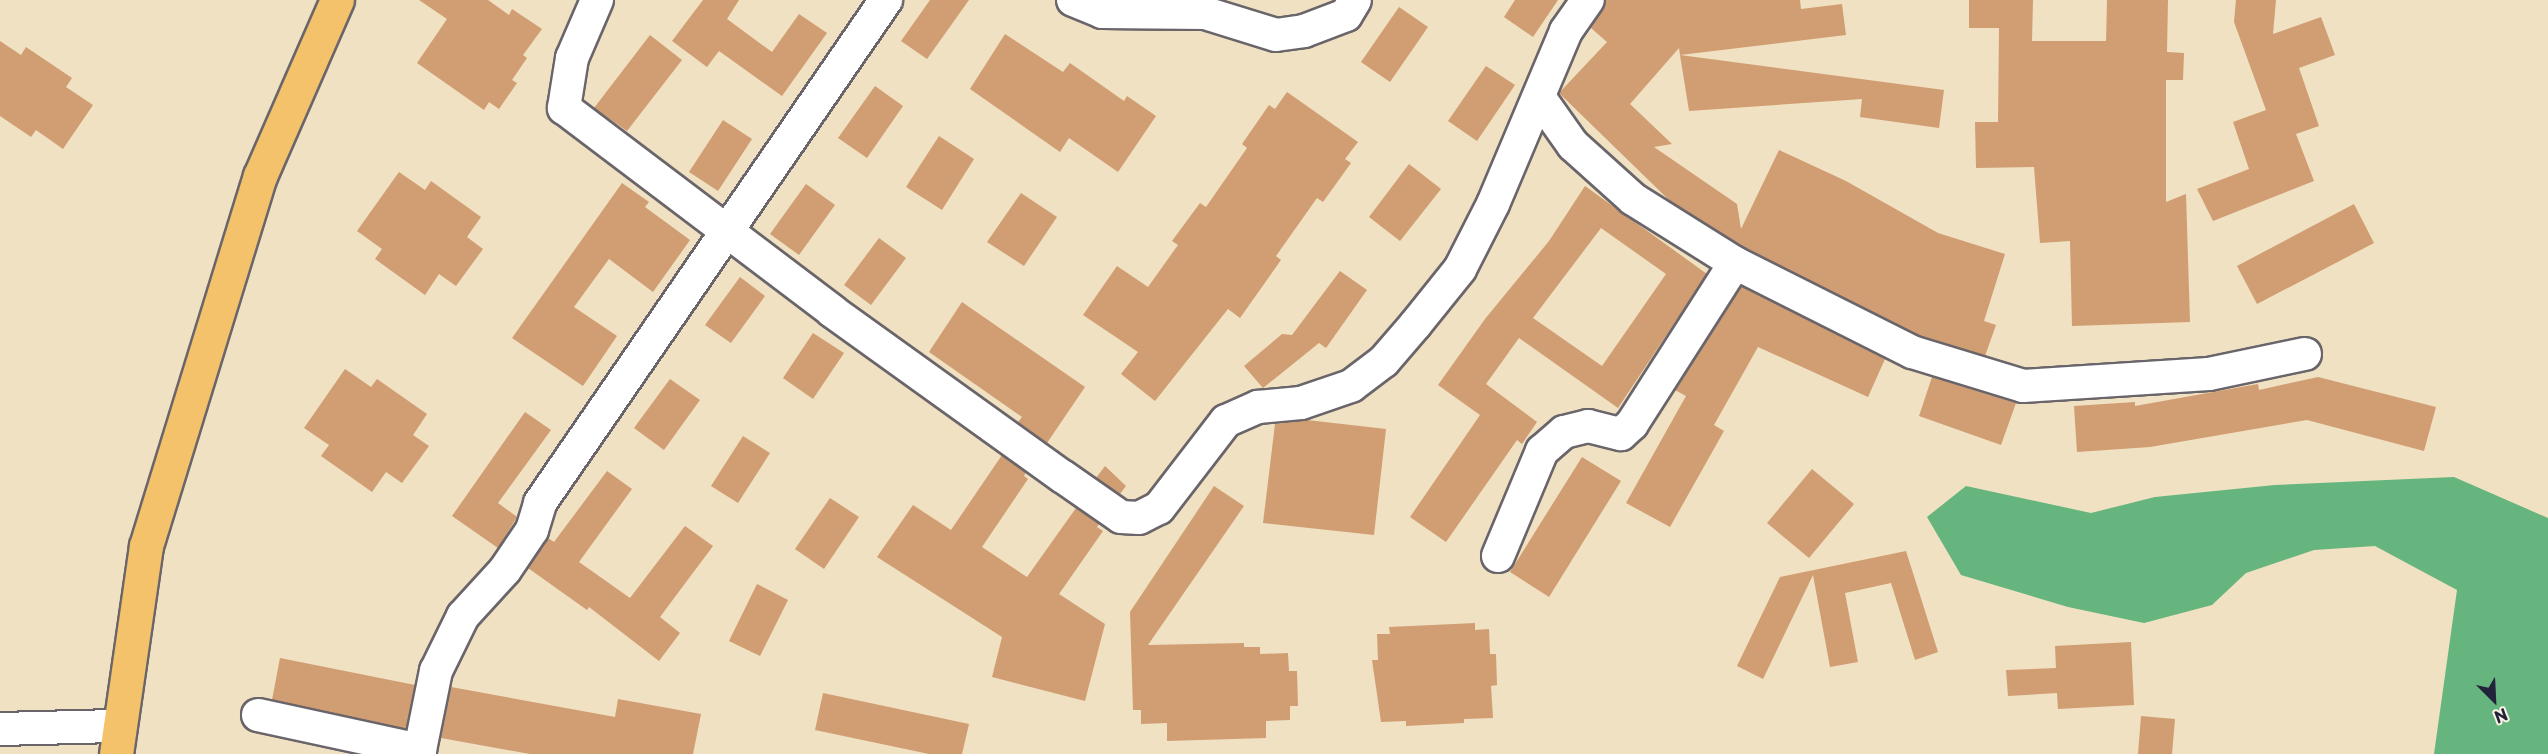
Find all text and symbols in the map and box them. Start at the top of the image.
north arrow [2464,670,2524,730]
text: N [2491,703,2512,730]

